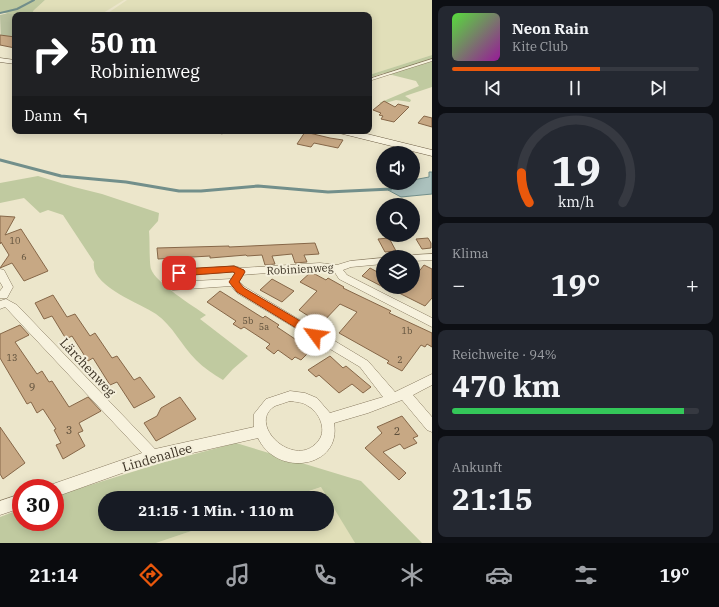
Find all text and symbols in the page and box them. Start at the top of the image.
text: Neon Rain [512,19,589,38]
text: 50 m [90,24,157,61]
icon: right [24,28,76,80]
text: Kite Club [512,38,568,55]
text: Robinienweg [90,60,200,83]
icon: previous [482,77,504,99]
icon: pause [564,77,586,99]
icon: next [647,77,669,99]
icon: left [70,104,92,126]
text: Dann [24,106,62,125]
text: 19 [551,143,600,197]
map controls [376,146,420,294]
button: sound [376,146,420,190]
text: km/h [557,191,594,210]
button: search [376,198,420,242]
house number: 10 [10,235,20,246]
text: Klima [452,245,489,262]
button: layers [376,250,420,294]
house number: 6 [21,251,27,262]
pin [162,256,196,290]
street label: Robinienweg [266,260,334,278]
icon: arrive [168,262,190,284]
text: 19° [550,265,601,304]
text: − [452,270,465,299]
text: + [686,270,699,299]
position arrow [294,314,336,356]
house number: 5b [243,315,253,326]
house number: 5a [259,321,269,332]
house number: 1b [402,325,412,336]
street label: Lärchenweg [56,334,119,400]
text: Reichweite · 94% [452,346,557,363]
house number: 13 [7,352,17,363]
house number: 2 [397,354,403,365]
text: 470 km [452,366,561,405]
house number: 9 [29,380,35,394]
house number: 3 [66,423,72,437]
house number: 2 [394,424,400,438]
street label: Lindenallee [120,439,194,476]
text: Ankunft [452,459,502,476]
speed limit sign: 30 [12,479,64,531]
text: 21:15 [452,479,533,518]
text: 21:15 · 1 Min. · 110 m [138,501,294,520]
icon: directions [137,561,165,589]
icon: music [224,561,252,589]
icon: phone [311,561,339,589]
icon: climate [398,561,426,589]
icon: car [485,561,513,589]
icon: filters [572,561,600,589]
text: 21:14 [30,564,78,587]
text: 19° [659,564,689,587]

